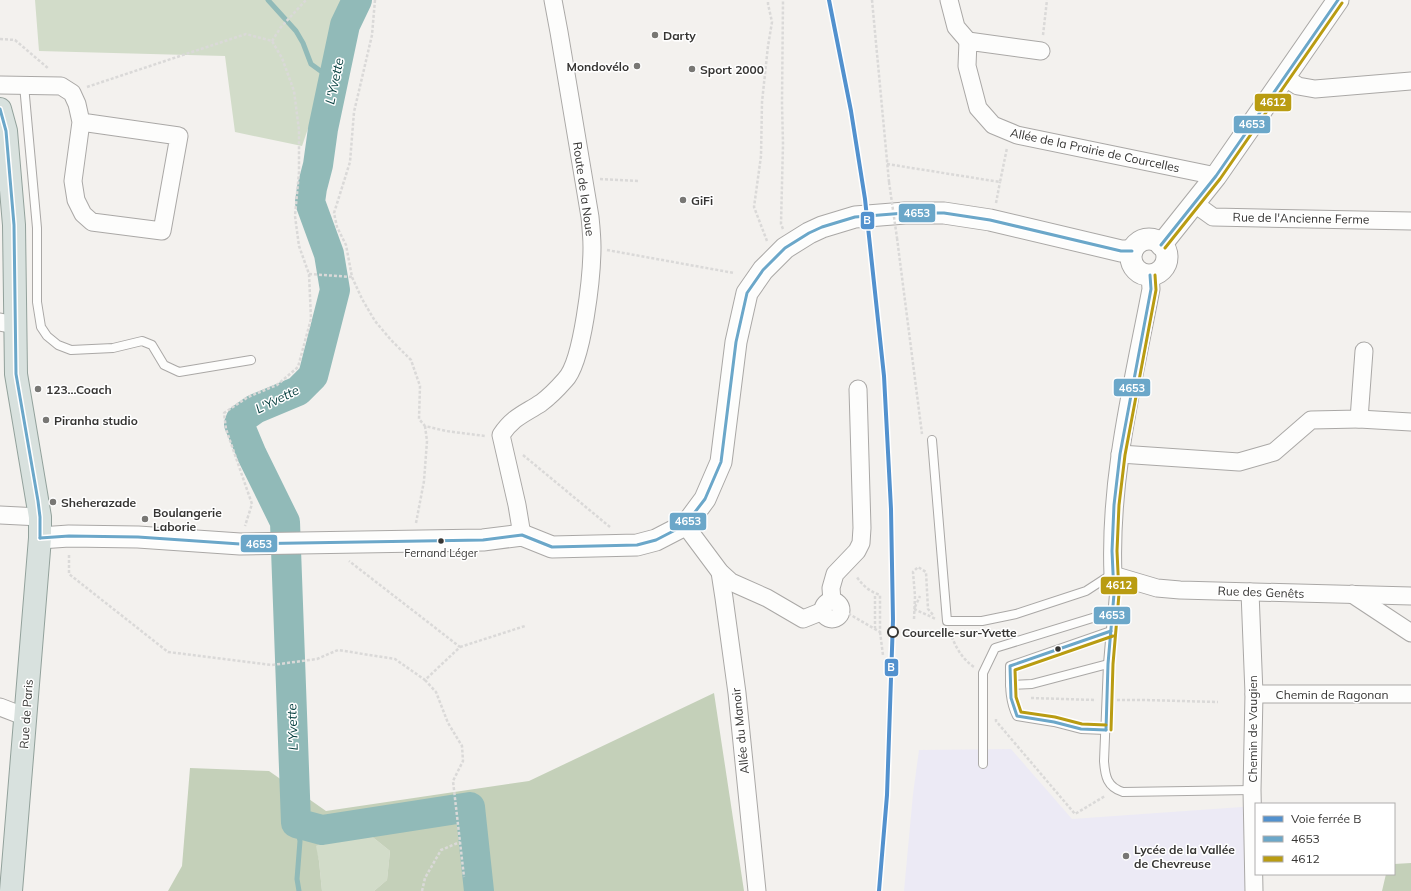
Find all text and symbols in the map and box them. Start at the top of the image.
place label: Darty [663,28,696,43]
marker: Darty [650,30,660,40]
water label: L'Yvette [321,56,347,106]
place label: Mondovélo [567,59,629,74]
marker: Mondovélo [632,61,642,71]
place label: Sport 2000 [700,62,764,77]
marker: Sport 2000 [687,64,697,74]
line badge: 4612 [1254,93,1292,112]
text: 4612 [1260,95,1287,109]
line badge: 4653 [1233,115,1271,134]
text: 4653 [1239,117,1266,131]
street label: Allée de la Prairie de Courcelles [1009,125,1181,175]
street label: Route de la Noue [570,141,598,237]
place label: GiFi [691,193,713,208]
marker: GiFi [678,195,688,205]
line badge: 4653 [898,203,936,223]
text: 4653 [904,206,931,220]
street label: Rue de l'Ancienne Ferme [1233,209,1369,227]
line badge: B [860,211,875,230]
text: B [863,213,871,227]
line badge: 4653 [1113,378,1151,397]
text: 4653 [1119,381,1146,395]
place label: 123...Coach [46,382,112,397]
water label: L'Yvette [252,382,302,416]
marker: 123...Coach [33,384,43,394]
place label: Piranha studio [54,413,138,428]
marker: Piranha studio [41,415,51,425]
place label: Sheherazade [61,495,137,510]
marker: Sheherazade [48,497,58,507]
place label: Boulangerie Laborie [153,505,222,534]
line badge: 4653 [669,512,707,531]
marker: Boulangerie Laborie [140,514,150,524]
text: 4653 [675,514,702,528]
line badge: 4653 [240,534,278,553]
marker: Fernand Léger [436,536,446,546]
text: 4653 [246,537,273,551]
place label: Fernand Léger [404,546,478,560]
line badge: 4612 [1100,576,1138,595]
text: 4612 [1106,578,1133,592]
street label: Rue des Genêts [1217,583,1305,601]
line badge: 4653 [1093,606,1131,625]
text: 4653 [1099,608,1126,622]
place label: Courcelle-sur-Yvette [902,625,1017,640]
marker: Courcelle-sur-Yvette [887,626,899,638]
unlabelled marker [1053,644,1063,654]
line badge: B [884,658,899,677]
text: B [887,660,895,674]
street label: Chemin de Vaugien [1245,675,1260,783]
street label: Rue de Paris [16,679,36,749]
street label: Allée du Manoir [728,687,752,775]
street label: Chemin de Ragonan [1275,687,1389,702]
water label: L'Yvette [283,703,301,751]
legend [1255,803,1395,875]
text: Voie ferrée B [1291,811,1361,826]
text: 4653 [1291,831,1320,846]
place label: Lycée de la Vallée de Chevreuse [1134,842,1235,871]
marker: Lycée de la Vallée de Chevreuse [1121,851,1131,861]
text: 4612 [1291,851,1320,866]

